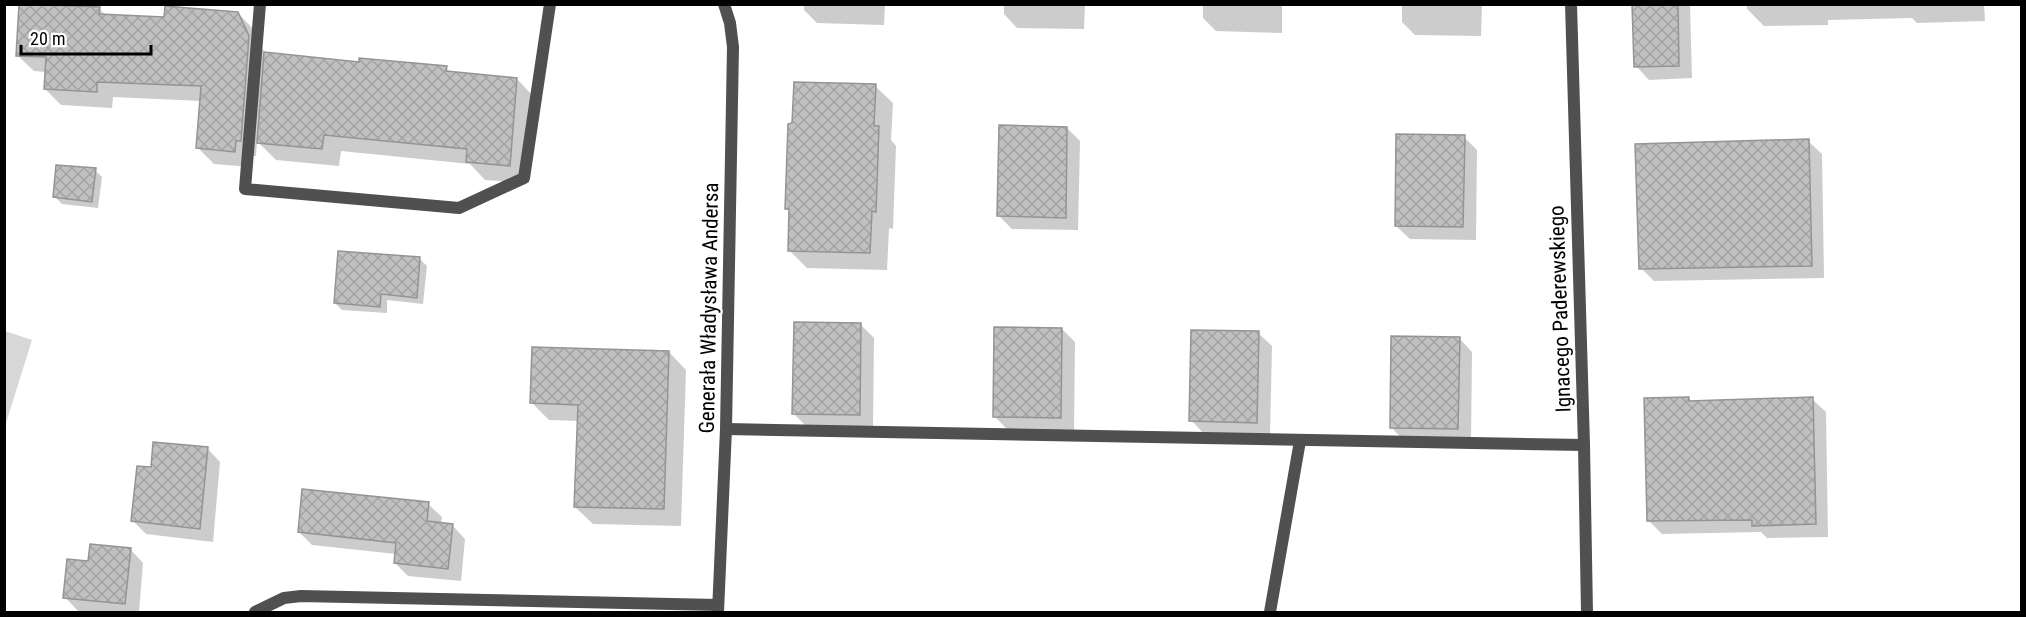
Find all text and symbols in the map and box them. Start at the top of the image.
scale bar [21,18,152,56]
text: 20 m [30,28,65,49]
street label: Generała Władysława Andersa [695,182,723,434]
street label: Ignacego Paderewskiego [1544,205,1576,413]

